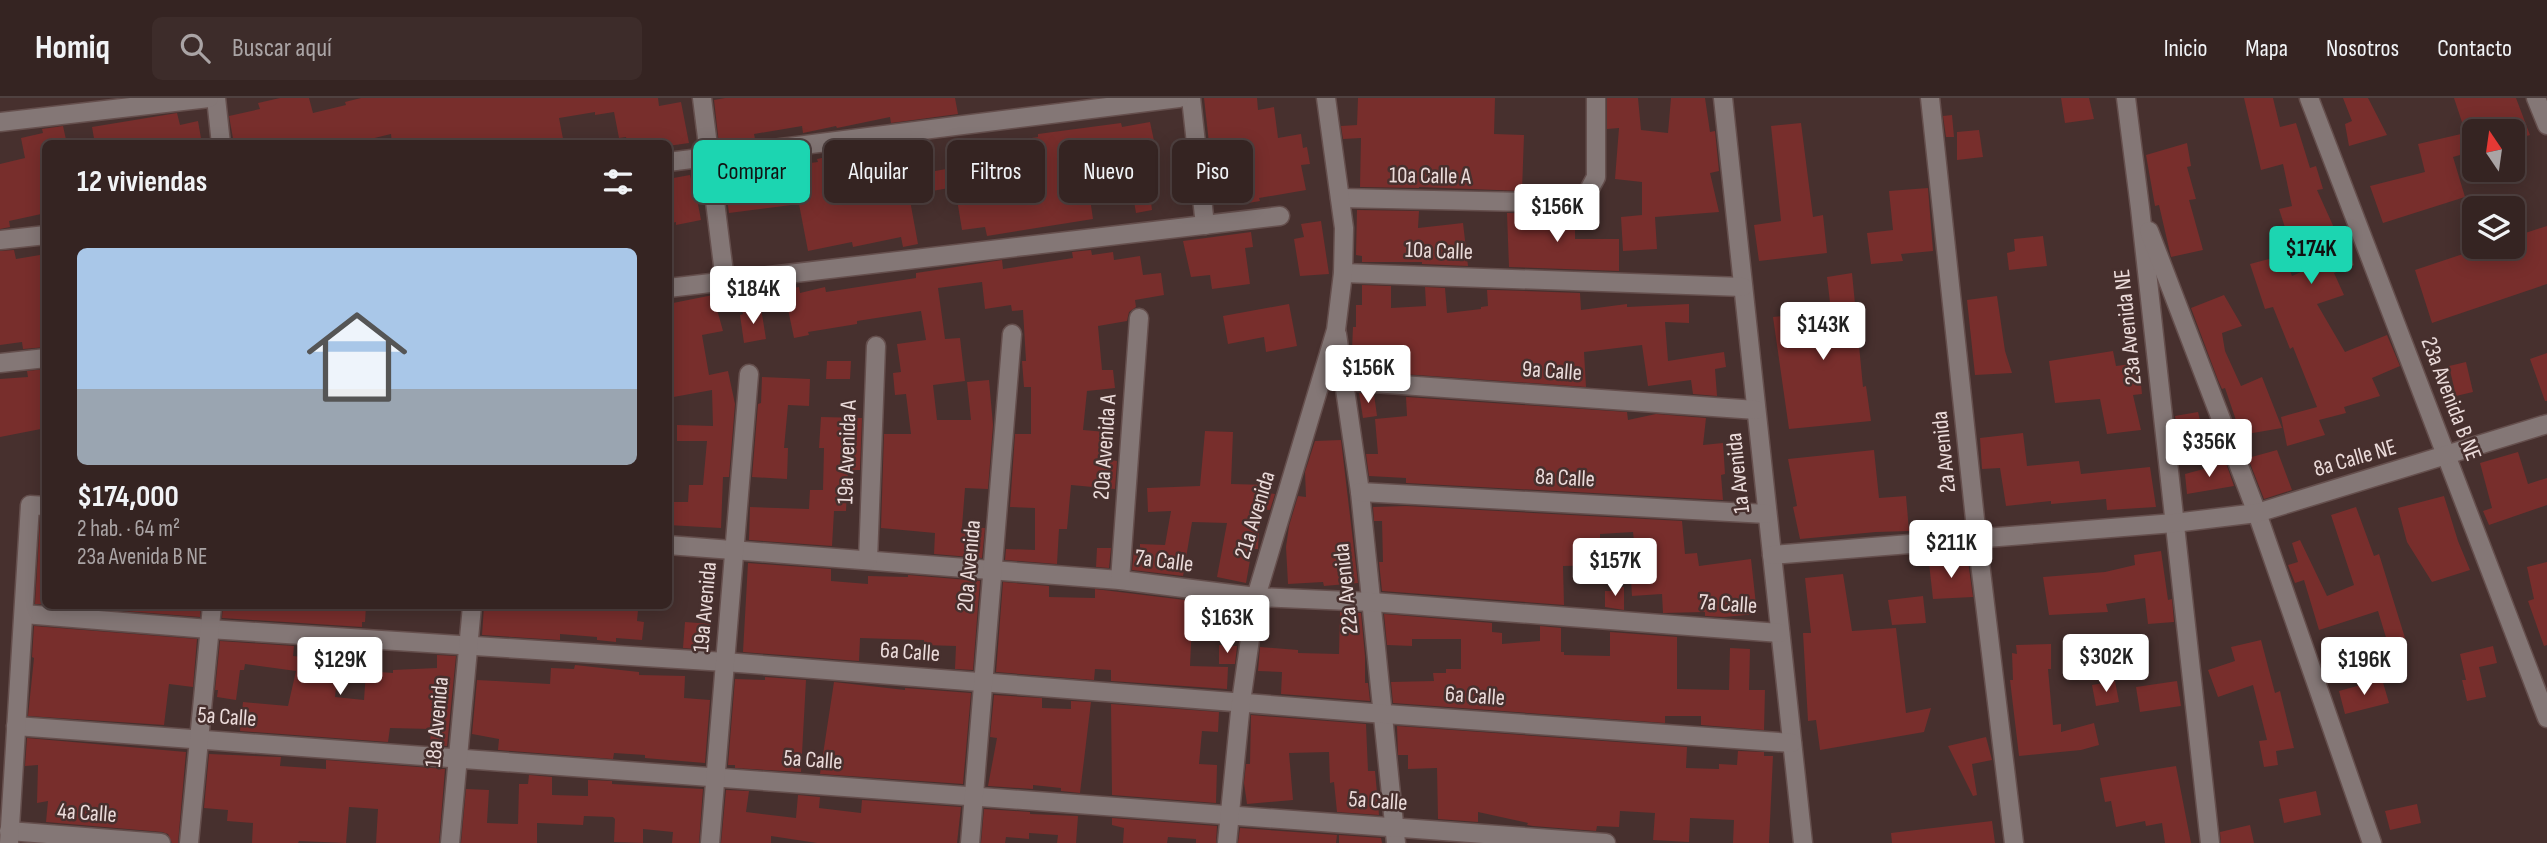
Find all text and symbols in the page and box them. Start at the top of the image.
search box [152,17,642,80]
text: Homiq [35,28,110,68]
icon: search [176,29,214,67]
text: Buscar aquí [232,33,332,64]
text: Inicio [2164,34,2207,63]
text: Mapa [2245,34,2288,63]
text: Nosotros [2326,34,2399,63]
text: Contacto [2437,34,2512,63]
north arrow [2462,119,2525,182]
map controls [2462,119,2525,259]
chip: Comprar [693,140,810,203]
chip: Alquilar [824,140,933,203]
chip: Filtros [947,140,1045,203]
chip: Nuevo [1059,140,1158,203]
chip: Piso [1172,140,1253,203]
street label: 10a Calle A [1389,161,1471,191]
icon: filters [599,163,637,201]
text: 12 viviendas [77,164,207,200]
pin: $156K [1508,184,1606,244]
text: $156K [1530,193,1584,221]
button: layers [2462,196,2525,259]
pin: $174K [2262,226,2360,286]
text: $174K [2285,235,2337,263]
street label: 10a Calle [1404,236,1474,266]
pin: $184K [704,266,802,326]
street label: 23a Avenida NE [2108,268,2148,386]
text: $184K [726,275,780,303]
icon: home [294,294,420,420]
pin: $143K [1774,302,1872,362]
text: $143K [1796,311,1850,339]
street label: 23a Avenida B NE [2415,333,2487,465]
pin: $156K [1319,345,1417,405]
text: $156K [1341,354,1395,382]
street label: 9a Calle [1521,355,1583,387]
street label: 20a Avenida A [1087,393,1123,501]
street label: 19a Avenida A [831,399,863,505]
street label: 2a Avenida [1926,410,1962,494]
pin: $356K [2160,420,2258,479]
text: $356K [2182,428,2236,456]
street label: 1a Avenida [1720,431,1756,515]
street label: 8a Calle NE [2310,433,2400,483]
street label: 8a Calle [1534,462,1596,494]
street label: 21a Avenida [1228,468,1282,562]
text: $174,000 [77,479,179,515]
text: 2 hab. · 64 m² [77,515,180,543]
street label: 20a Avenida [951,519,987,613]
pin: $211K [1902,520,2000,580]
text: $211K [1925,529,1977,557]
pin: $157K [1566,538,1664,598]
street label: 22a Avenida [1327,542,1365,636]
text: 23a Avenida B NE [77,543,208,571]
street label: 7a Calle [1133,544,1195,578]
text: $157K [1589,547,1641,575]
street label: 19a Avenida [687,561,723,653]
street label: 7a Calle [1698,588,1758,620]
pin: $163K [1178,596,1276,655]
text: $163K [1200,604,1254,632]
pin: $302K [2057,634,2155,694]
street label: 6a Calle [879,636,941,668]
pin: $129K [291,638,389,697]
pin: $196K [2315,638,2413,697]
text: $302K [2079,643,2133,671]
text: $129K [313,646,367,674]
text: $196K [2337,646,2391,674]
street label: 18a Avenida [419,676,455,768]
street label: 6a Calle [1444,680,1506,712]
street label: 5a Calle [197,701,257,733]
street label: 5a Calle [783,744,843,776]
street label: 5a Calle [1348,785,1408,817]
street label: 4a Calle [56,797,118,829]

